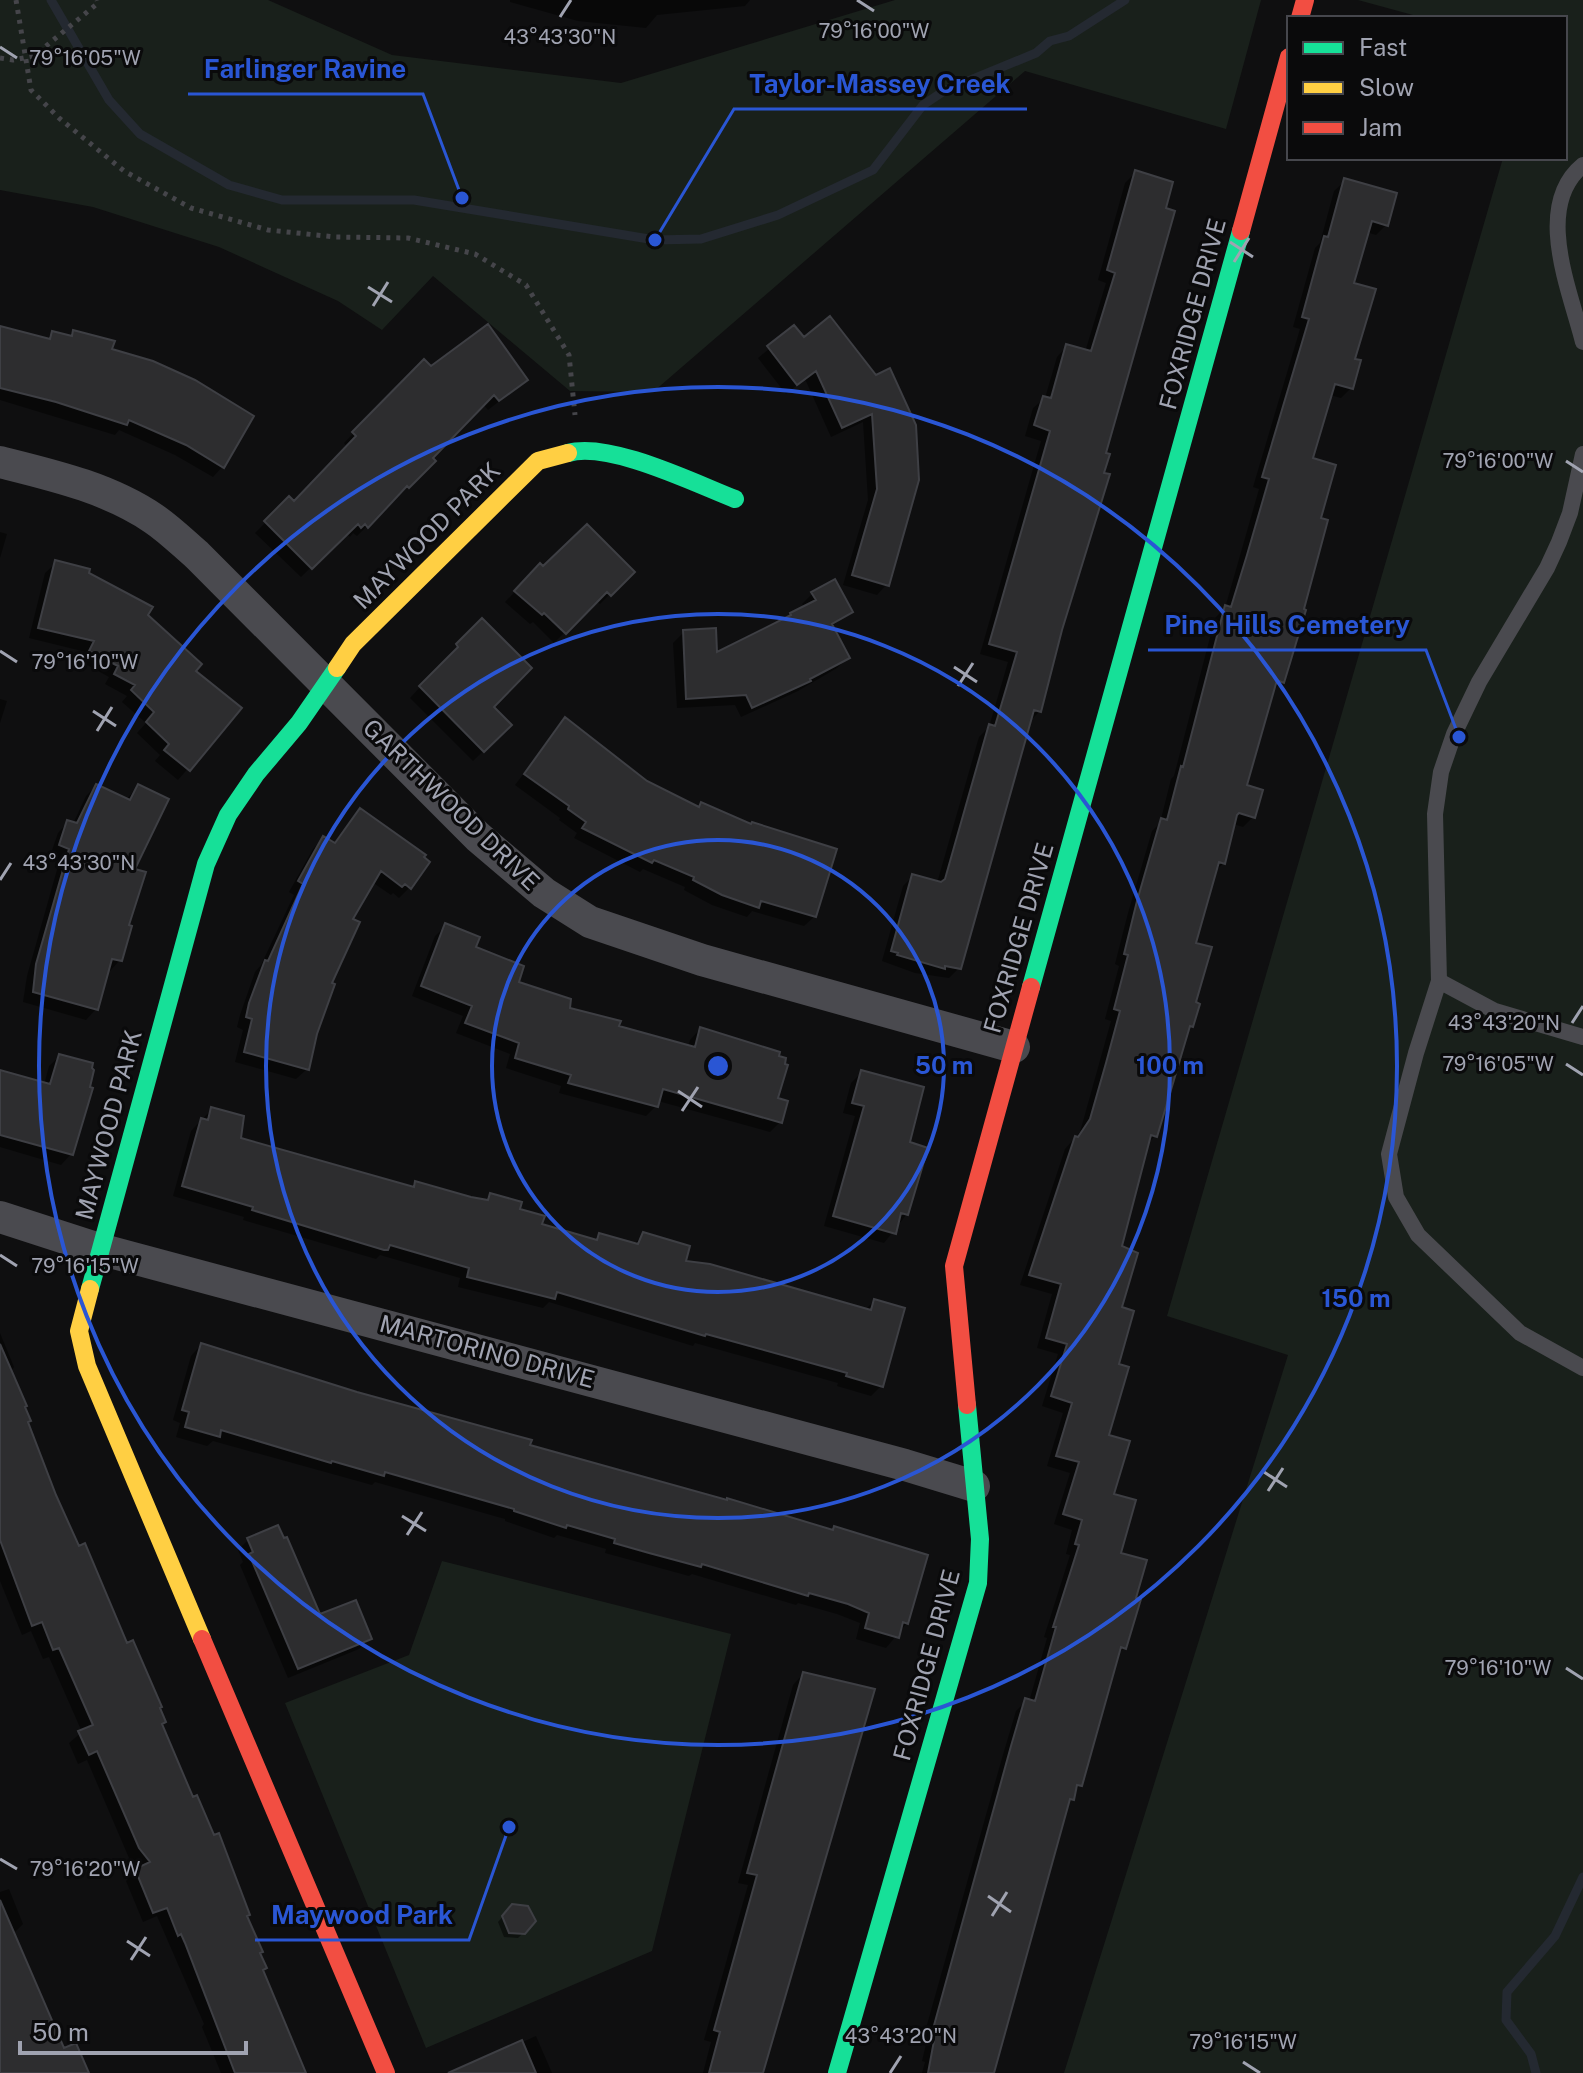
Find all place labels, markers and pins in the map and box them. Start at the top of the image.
callout: Farlinger Ravine [188,44,423,94]
callout: Taylor-Massey Creek [734,59,1027,109]
callout: Pine Hills Cemetery [1148,600,1426,650]
centre of rings [704,1052,732,1080]
callout: Maywood Park [255,1890,469,1940]

